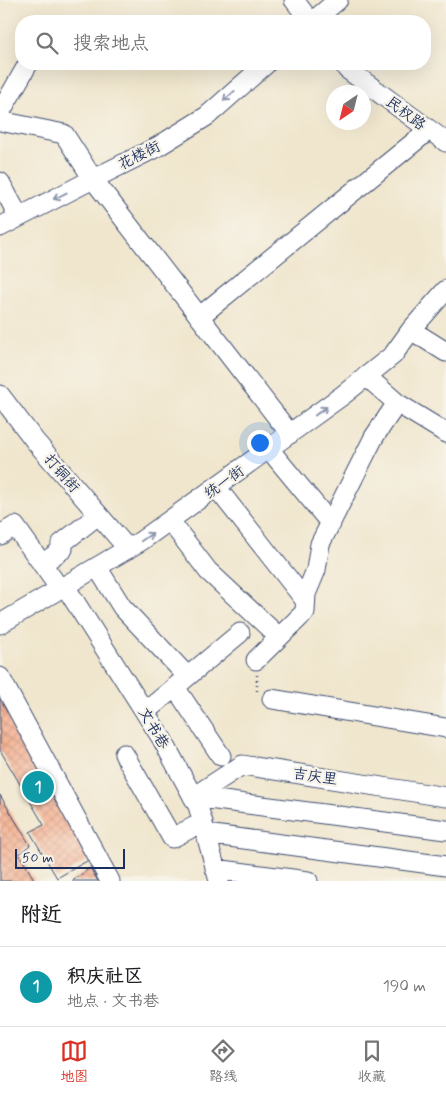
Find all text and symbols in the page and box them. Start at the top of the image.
search box [15,15,431,70]
icon: search [33,29,61,57]
text: 搜索地点 [73,31,149,56]
north arrow [326,85,371,130]
one-way arrow [223,90,236,102]
street label: 民权路 [381,92,429,135]
street label: 花楼街 [115,137,164,175]
one-way arrow [53,192,68,201]
one-way arrow [314,406,328,416]
your location [247,430,273,456]
street label: 打铜街 [39,450,84,497]
street label: 统一街 [201,461,249,504]
one-way arrow [140,532,154,542]
street label: 文书巷 [133,704,173,753]
street label: 吉庆里 [291,764,339,790]
pin: 1 [22,768,54,806]
scale bar [15,846,125,869]
text: 50 m [22,849,53,867]
text: 附近 [20,901,62,929]
text: 积庆社区 [67,964,143,989]
text: 1 [32,976,40,997]
text: 190 m [383,976,426,997]
text: 地点 · 文书巷 [67,991,159,1012]
tab: 地图 [60,1037,88,1086]
tab: 路线 [209,1037,237,1086]
tab: 收藏 [358,1037,386,1086]

